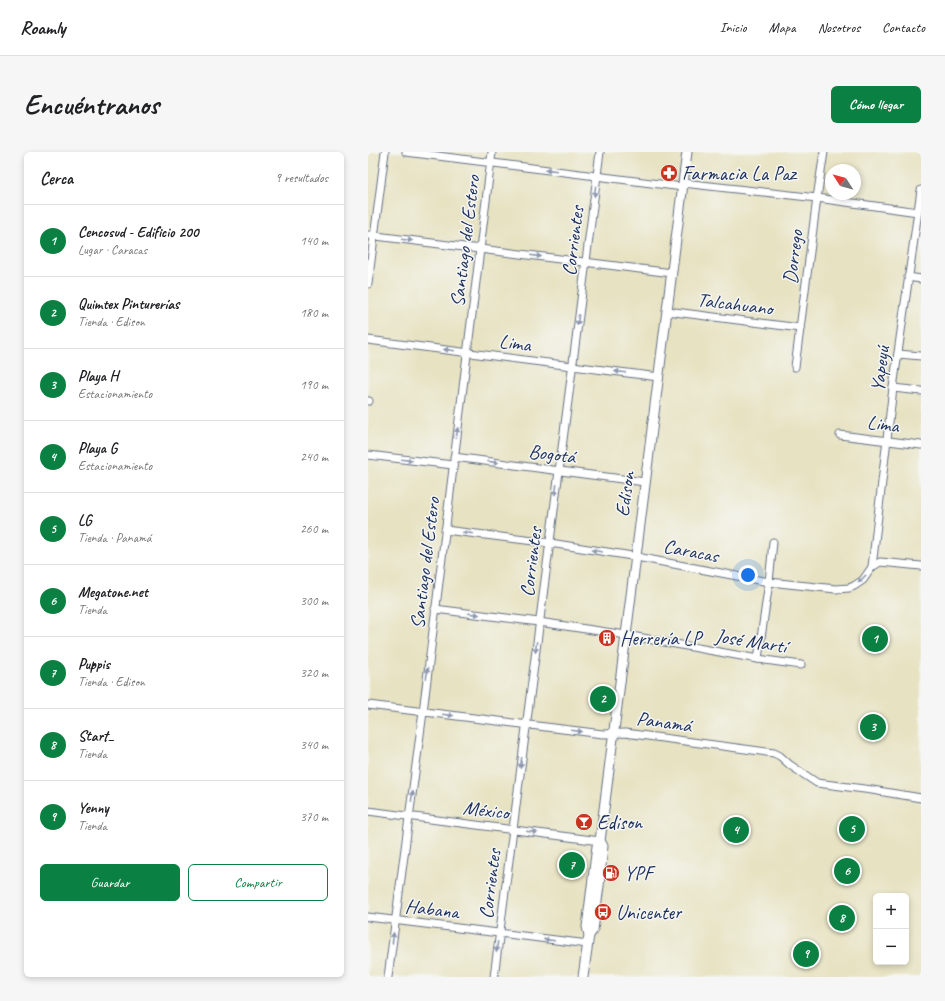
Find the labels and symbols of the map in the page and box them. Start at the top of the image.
place label: Farmacia La Paz [682,161,798,186]
pharmacy icon: Farmacia La Paz [659,163,679,183]
north arrow [825,164,861,200]
one-way arrow [545,167,557,173]
street label: Santiago del Estero [445,173,486,308]
one-way arrow [592,185,598,197]
street label: Corrientes [556,203,590,277]
street label: Dorrego [777,228,809,285]
one-way arrow [401,237,413,243]
one-way arrow [530,253,542,259]
street label: Talcahuano [696,287,776,321]
one-way arrow [575,314,582,326]
street label: Lima [498,329,534,358]
street label: Yapeyú [865,343,895,393]
one-way arrow [443,347,455,353]
one-way arrow [614,369,626,375]
street label: Lima [866,410,902,439]
one-way arrow [454,427,460,439]
street label: Bogotá [527,439,579,470]
one-way arrow [401,457,413,463]
one-way arrow [487,459,499,466]
street label: Edison [609,469,641,518]
one-way arrow [553,484,560,496]
street label: Santiago del Estero [405,495,446,630]
street label: Corrientes [514,524,548,598]
one-way arrow [462,530,474,536]
street label: Caracas [661,533,723,569]
one-way arrow [591,548,603,554]
your location [738,565,758,585]
one-way arrow [857,574,867,584]
one-way arrow [468,611,480,617]
street label: José Martí [713,623,793,660]
pin: 1 [862,624,888,654]
place label: Herrería LP [620,626,704,651]
building icon: Herrería LP [597,628,617,648]
one-way arrow [533,641,539,653]
one-way arrow [424,667,431,679]
pin: 2 [590,684,616,714]
street label: Panamá [635,706,695,739]
one-way arrow [442,712,454,718]
pin: 3 [860,712,886,742]
one-way arrow [571,728,583,734]
one-way arrow [518,757,524,769]
one-way arrow [409,789,415,802]
street label: México [462,795,512,825]
place label: Edison [597,810,643,835]
bar icon: Edison [574,812,594,832]
pin: 5 [839,814,865,844]
pin: 4 [723,815,749,845]
one-way arrow [526,829,538,835]
street label: Corrientes [473,846,507,920]
pin: 7 [559,850,585,880]
pin: 6 [834,856,860,886]
place label: YPF [624,861,656,886]
fuel station icon: YPF [601,863,621,883]
street label: Habana [404,893,462,925]
place label: Unicenter [616,900,683,925]
bus stop icon: Unicenter [593,902,613,922]
pin: 8 [829,903,855,933]
one-way arrow [390,932,396,944]
one-way arrow [543,936,555,943]
pin: 9 [793,939,819,969]
one-way arrow [494,941,501,953]

